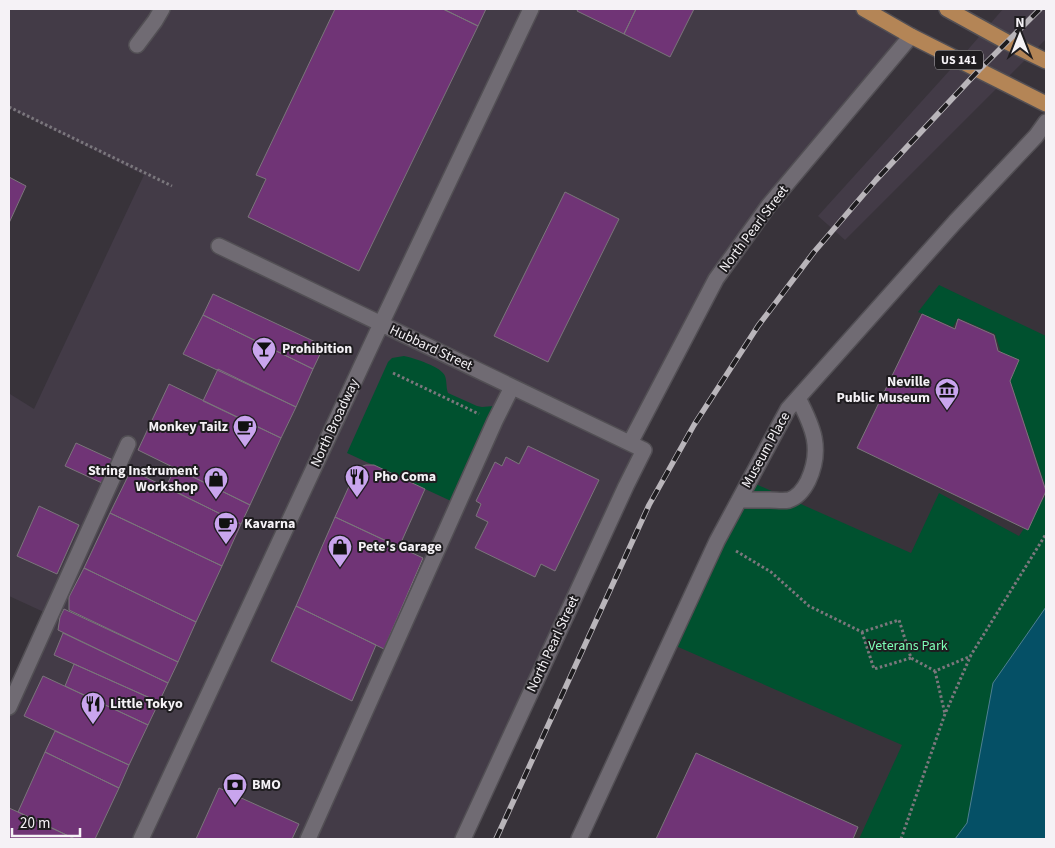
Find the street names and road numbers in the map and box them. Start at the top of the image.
road number: US 141 [935,50,983,70]
street label: North Pearl Street [715,181,794,277]
street label: Hubbard Street [386,320,476,376]
street label: North Broadway [306,375,364,470]
street label: Museum Place [737,408,795,492]
street label: North Pearl Street [522,592,584,696]

